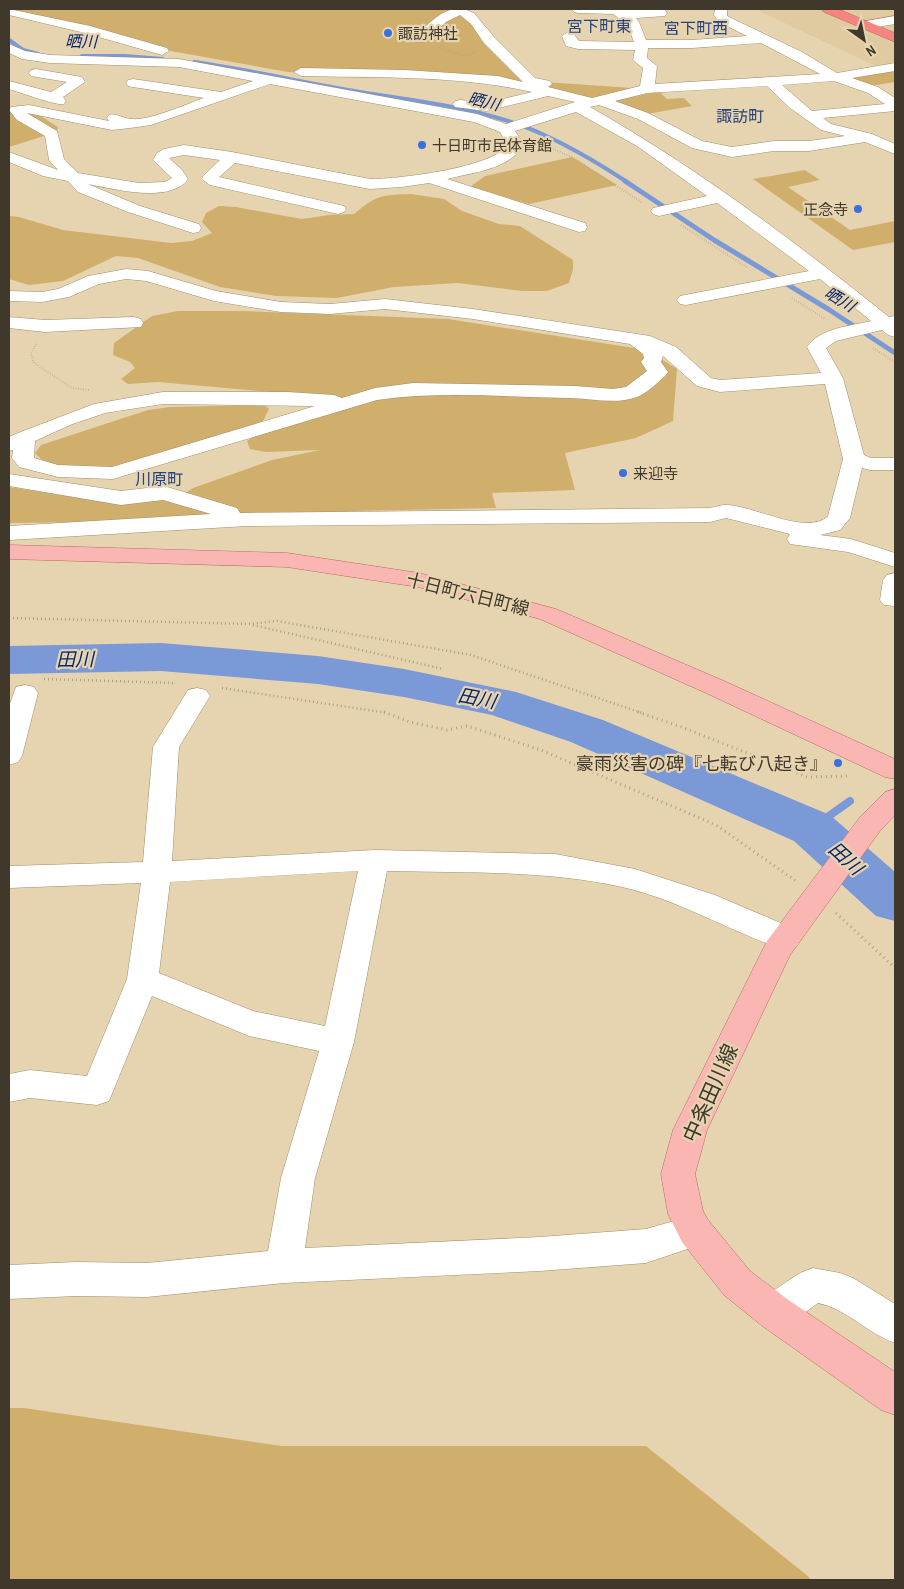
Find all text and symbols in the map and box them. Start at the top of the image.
district label: 宮下町東 [567,15,631,37]
north arrow [839,15,889,65]
district label: 宮下町西 [664,17,728,39]
place label: 諏訪神社 [398,23,458,44]
marker: 諏訪神社 [382,27,394,39]
water label: 晒川 [65,30,99,52]
text: N [863,41,879,61]
water label: 晒川 [466,86,504,116]
district label: 諏訪町 [716,105,764,127]
place label: 十日町市民体育館 [432,135,552,156]
marker: 十日町市民体育館 [416,139,428,151]
place label: 正念寺 [803,199,848,220]
marker: 正念寺 [852,203,864,215]
water label: 晒川 [821,281,861,318]
place label: 来迎寺 [633,463,678,484]
marker: 来迎寺 [617,467,629,479]
district label: 川原町 [135,468,183,490]
street label: 十日町六日町線 [404,567,532,621]
water label: 田川 [56,646,96,672]
water label: 田川 [456,682,500,715]
place label: 豪雨災害の碑『七転び八起き』 [576,751,828,776]
marker: 豪雨災害の碑『七転び八起き』 [832,757,844,769]
water label: 田川 [823,836,870,882]
street label: 中条田川線 [675,1039,745,1147]

